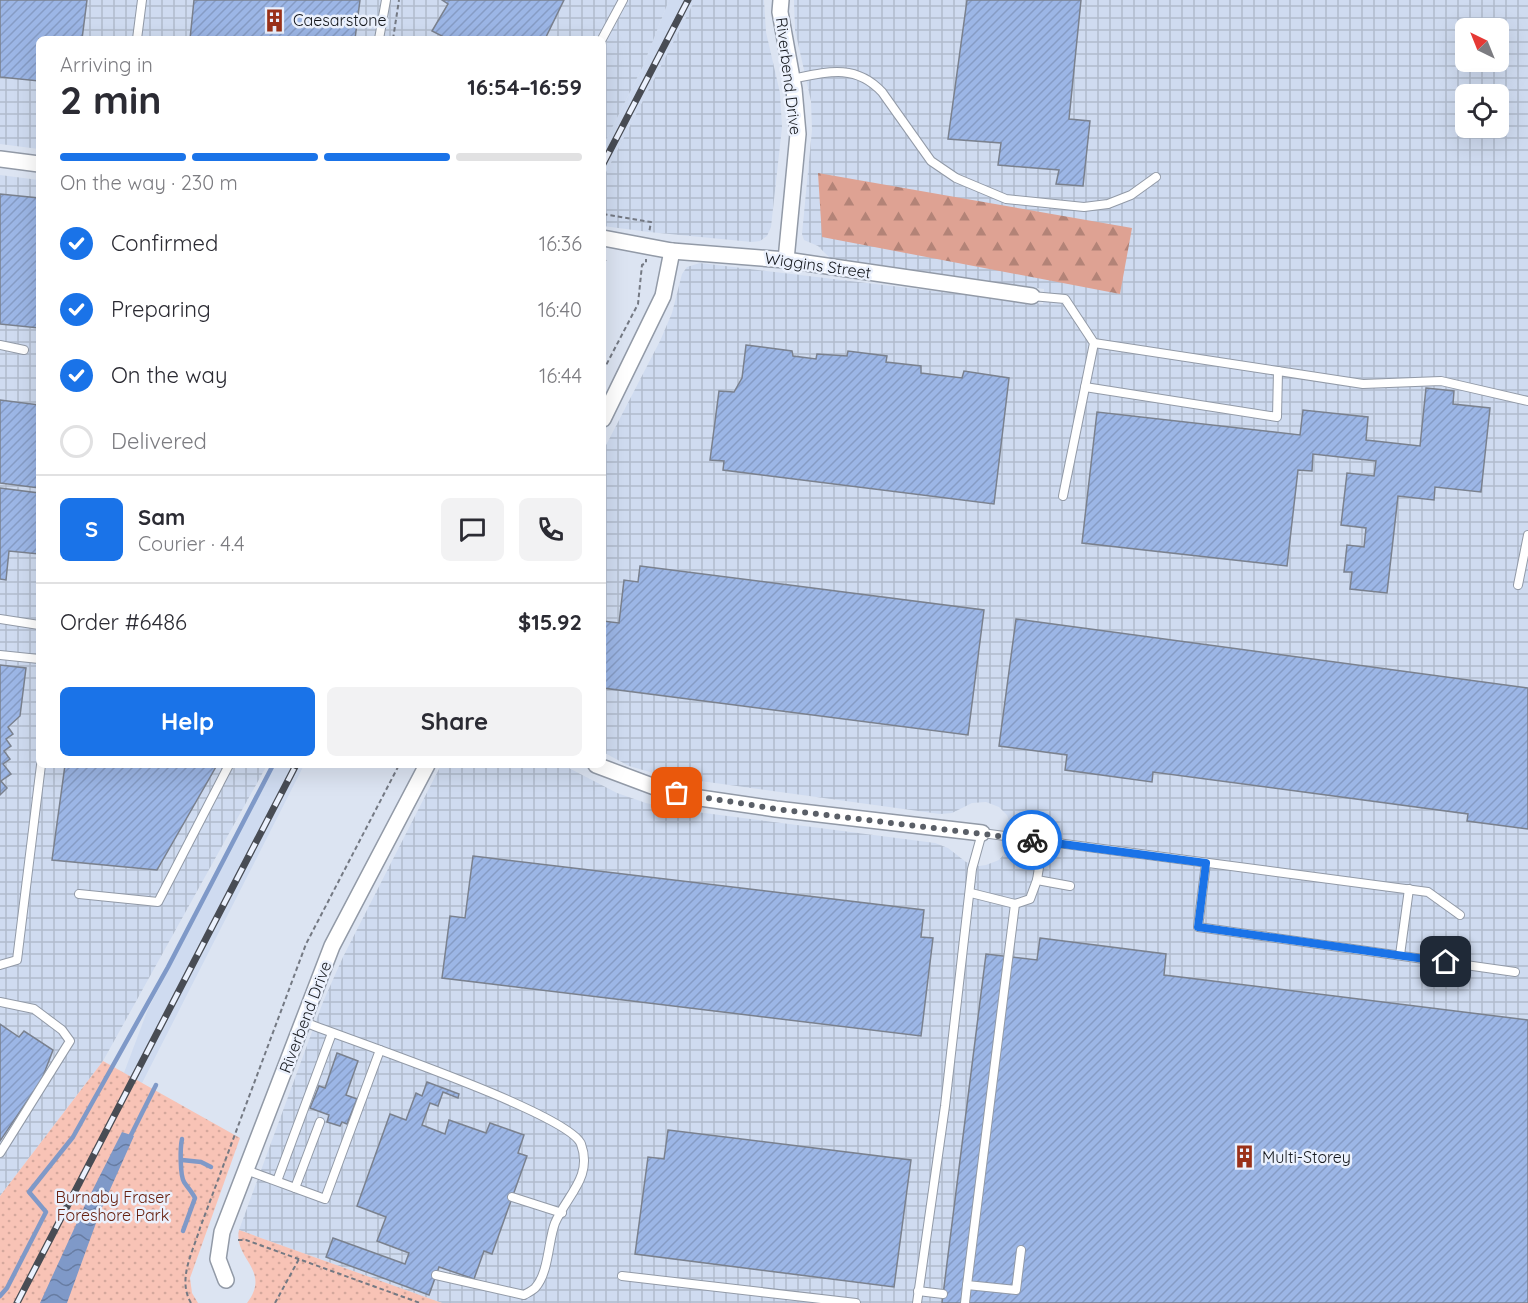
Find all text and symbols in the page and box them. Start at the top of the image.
building icon: Caesarstone [262,7,288,33]
place label: Caesarstone [293,10,386,30]
street label: Riverbend Drive [772,16,806,136]
north arrow [1455,18,1509,72]
map controls [1455,18,1509,138]
text: Arriving in [60,52,153,77]
text: 16:54–16:59 [467,73,582,101]
text: 2 min [60,75,162,124]
button: locate [1455,84,1509,138]
text: On the way · 230 m [60,170,238,195]
icon: check [60,227,93,260]
text: Confirmed [111,229,218,257]
text: 16:36 [539,231,582,256]
street label: Wiggins Street [764,248,872,282]
icon: check [60,293,93,326]
text: Preparing [111,295,211,323]
text: 16:40 [538,297,582,322]
icon: check [60,359,93,392]
text: On the way [111,361,227,389]
text: 16:44 [539,363,582,388]
text: Delivered [111,427,207,455]
button: chat [441,498,504,561]
button: phone [519,498,582,561]
text: Sam [138,503,185,531]
text: S [85,515,98,543]
text: Courier · 4.4 [138,531,244,556]
text: Order #6486 [60,608,187,636]
text: $15.92 [518,608,582,636]
button: Help [60,687,315,756]
button: Share [327,687,582,756]
pin [651,767,702,818]
icon: bag [660,776,693,809]
courier [1002,810,1062,870]
icon: bike [1016,824,1049,857]
pin [1420,936,1471,987]
icon: home [1429,945,1462,978]
street label: Riverbend Drive [274,958,336,1076]
building icon: Multi-Storey [1231,1144,1257,1170]
place label: Multi-Storey [1262,1147,1351,1167]
park label: Burnaby Fraser Foreshore Park [55,1187,171,1225]

